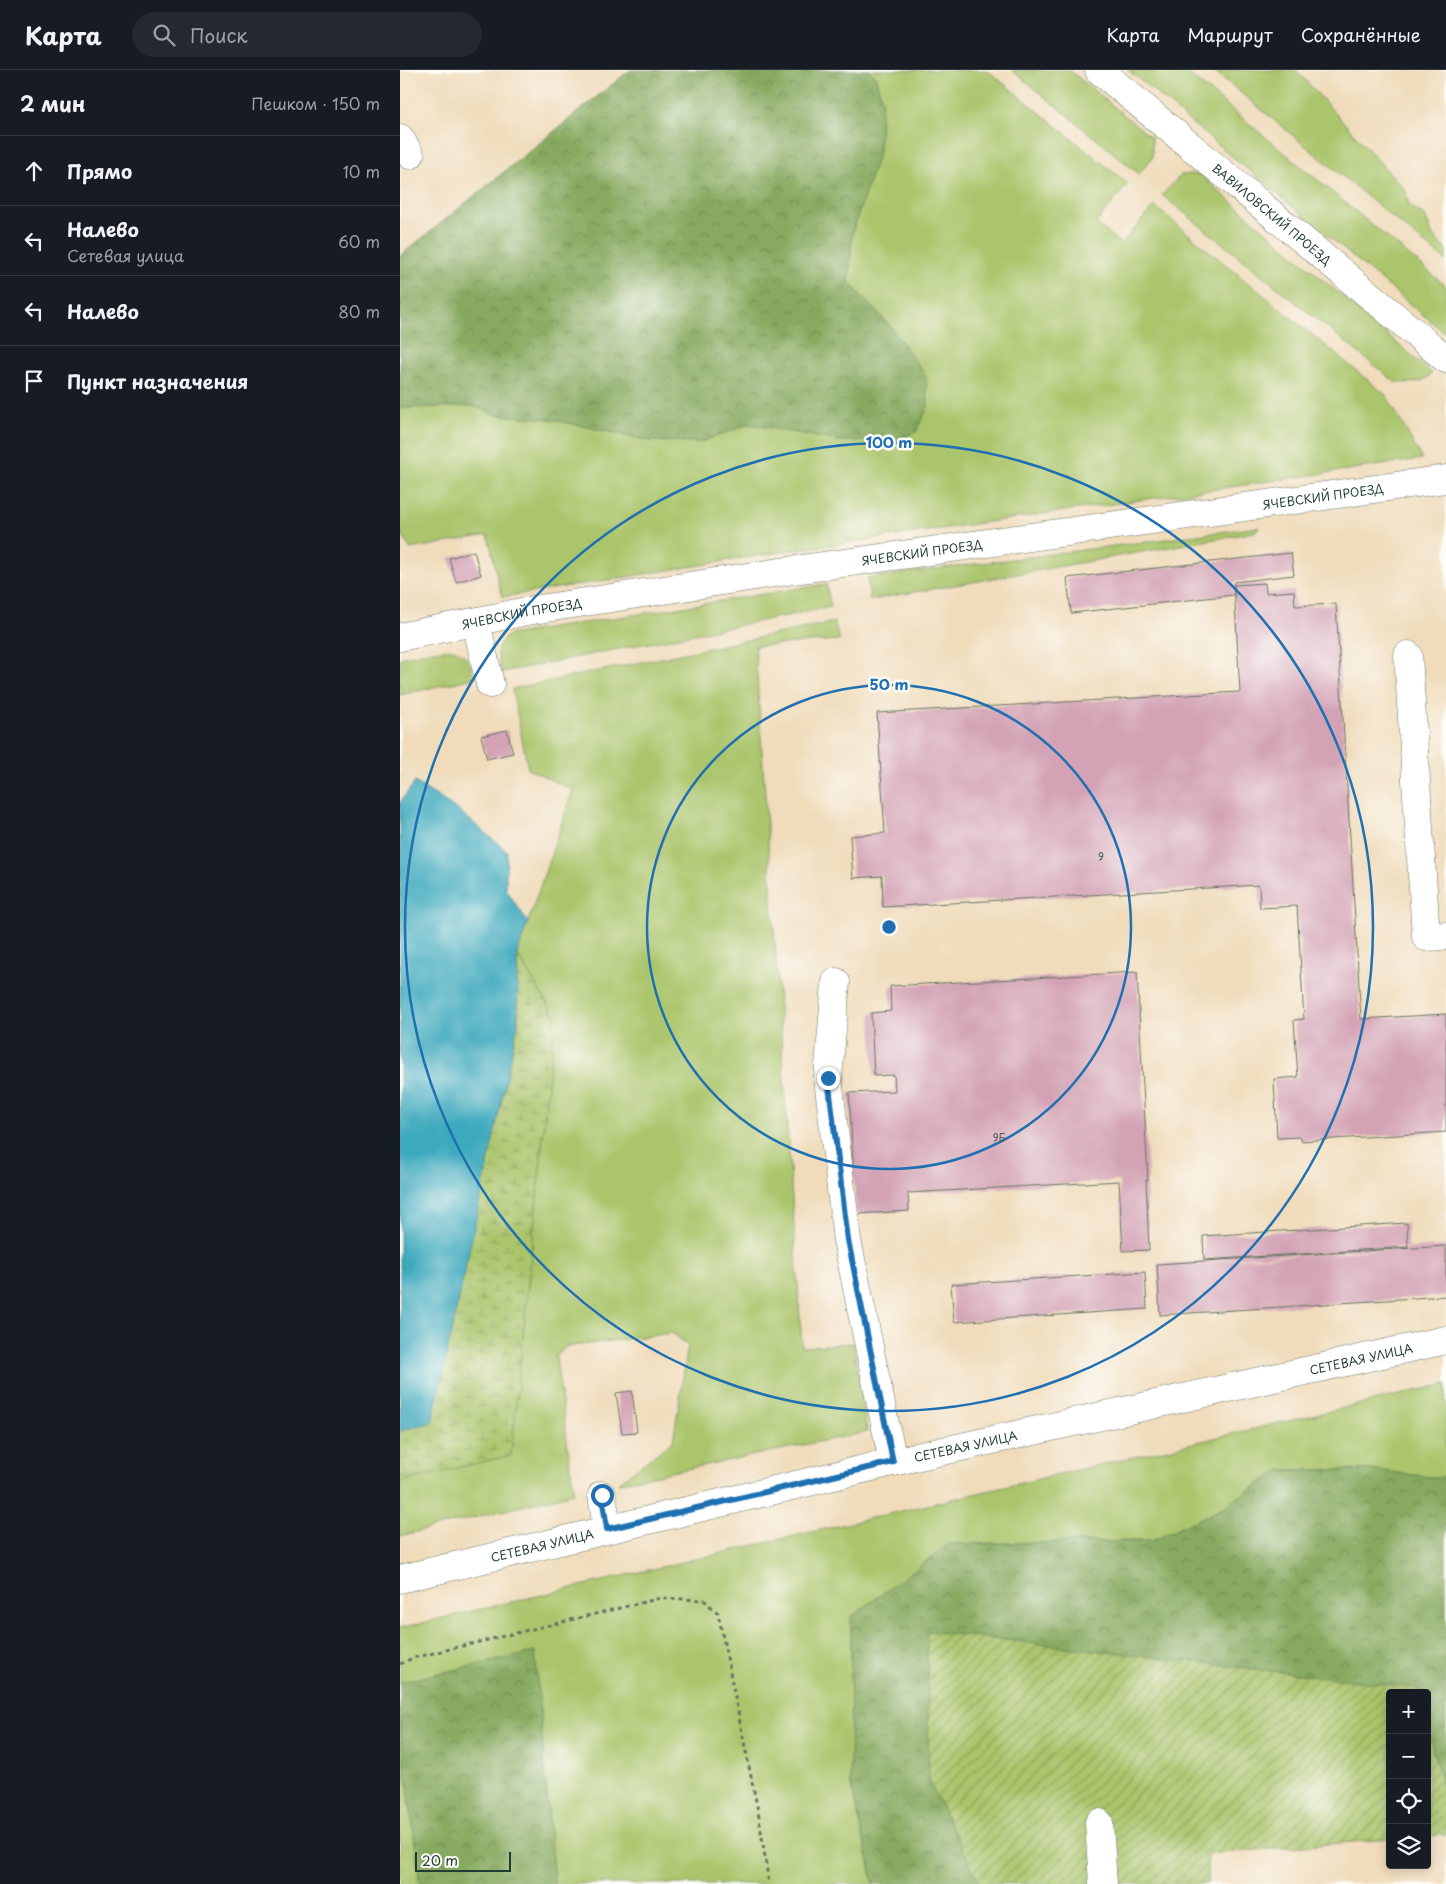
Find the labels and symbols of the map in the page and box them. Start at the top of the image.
street label: ВАВИЛОВСКИЙ ПРОЕЗД [1208,159,1335,269]
text: 100 m [866,430,912,453]
street label: ЯЧЕВСКИЙ ПРОЕЗД [1262,479,1385,513]
street label: ЯЧЕВСКИЙ ПРОЕЗД [861,535,983,569]
street label: ЯЧЕВСКИЙ ПРОЕЗД [460,594,583,633]
text: 50 m [870,672,908,695]
house number: 9 [1098,849,1104,864]
centre of rings [880,918,898,936]
route end [817,1067,840,1090]
house number: 9Б [993,1130,1006,1145]
street label: СЕТЕВАЯ УЛИЦА [1308,1339,1414,1379]
street label: СЕТЕВАЯ УЛИЦА [912,1426,1019,1466]
route start [591,1484,614,1507]
street label: СЕТЕВАЯ УЛИЦА [489,1524,595,1566]
scale bar [415,1849,511,1872]

